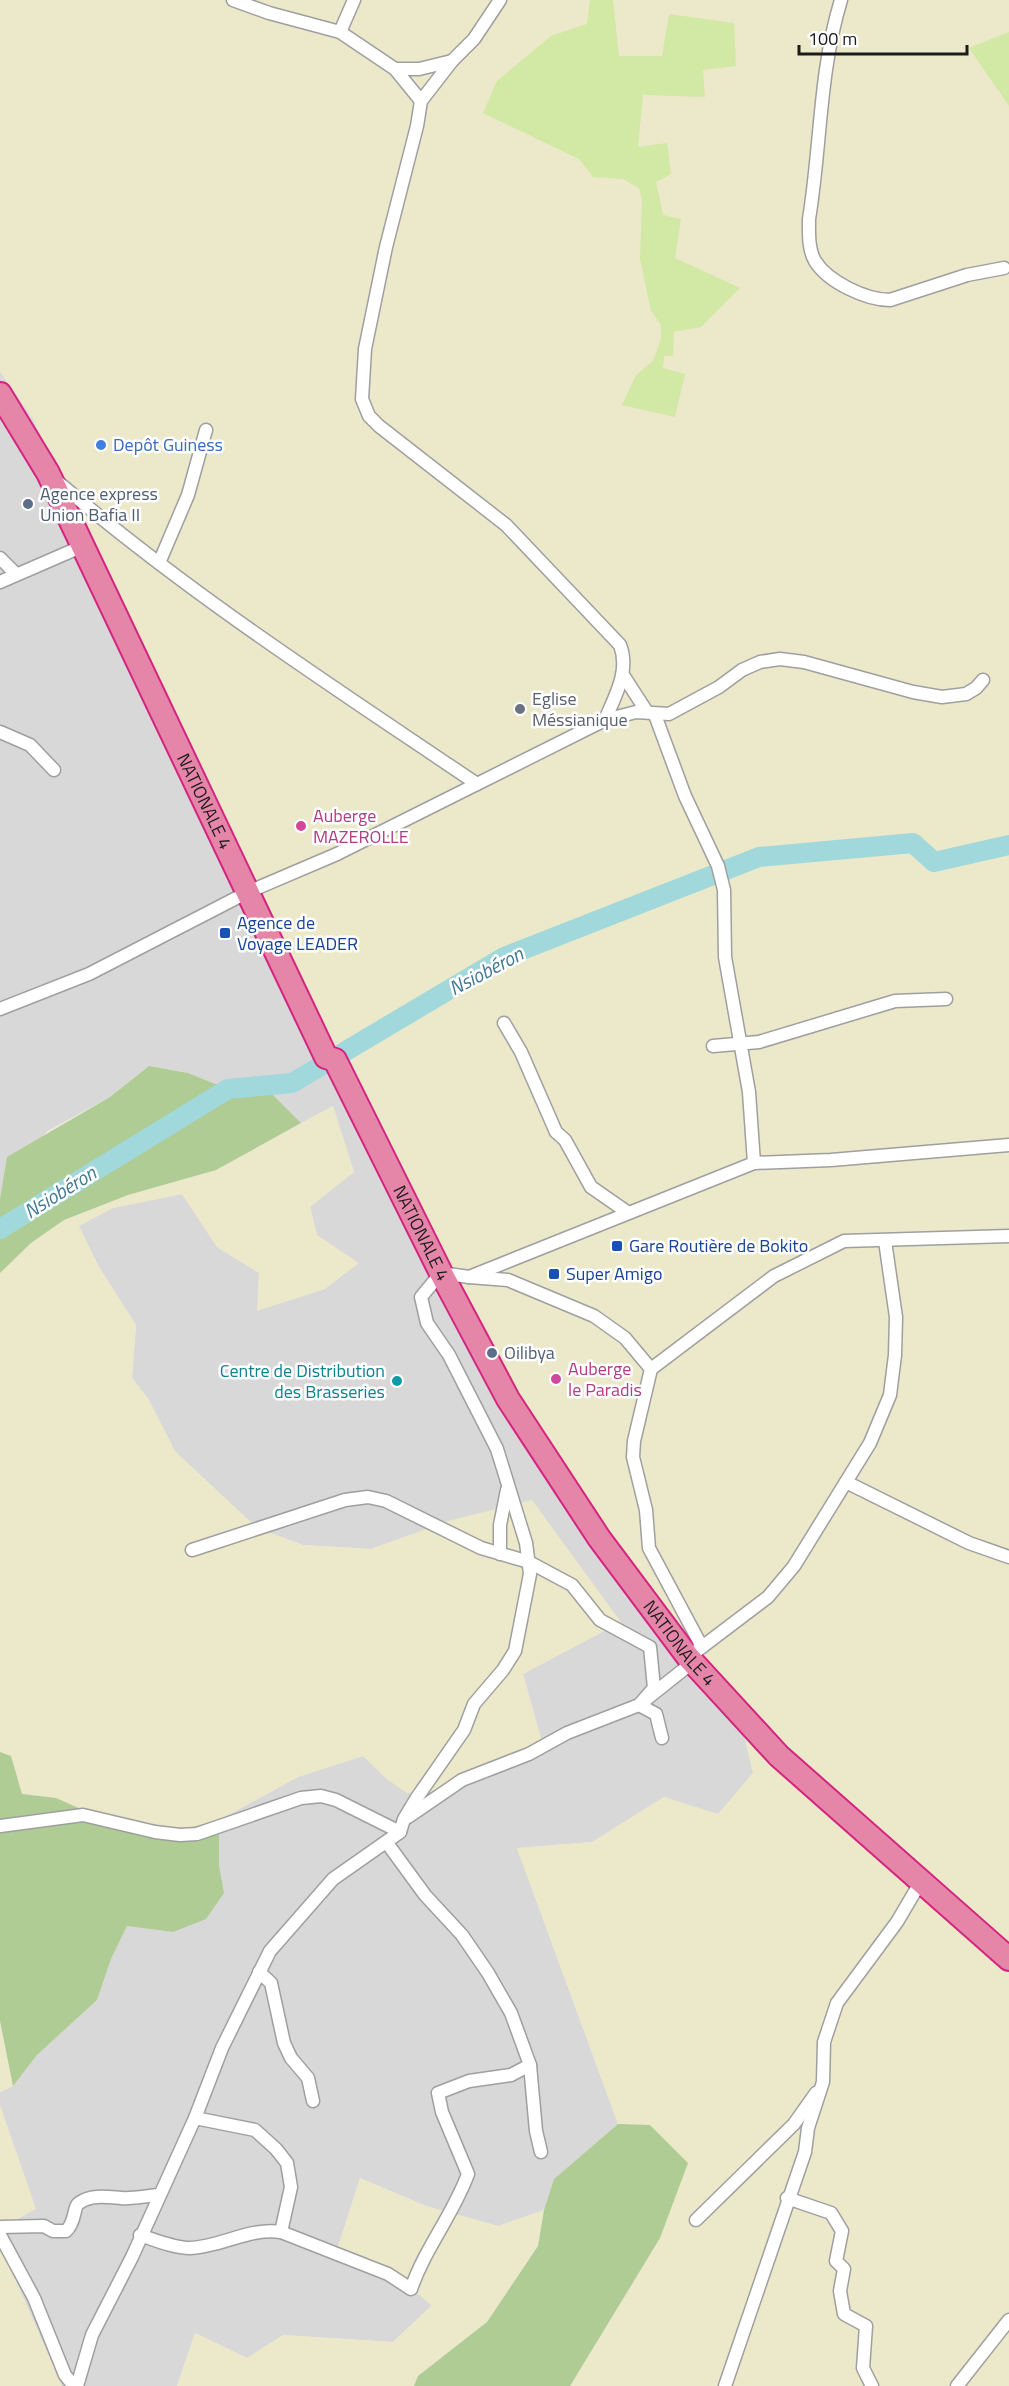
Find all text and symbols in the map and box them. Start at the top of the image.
scale bar [799,18,967,56]
text: 100 m [808,25,857,52]
place label: Depôt Guiness [113,431,223,458]
marker: Depôt Guiness [94,438,108,452]
place label: Agence express Union Bafia II [40,480,158,528]
marker: Agence express Union Bafia II [21,497,35,511]
place label: Eglise Méssianique [532,685,628,733]
marker: Eglise Méssianique [513,702,527,716]
street label: NATIONALE 4 [170,749,239,854]
place label: Auberge MAZEROLLE [313,802,409,850]
marker: Auberge MAZEROLLE [294,819,308,833]
place label: Agence de Voyage LEADER [237,909,358,957]
marker: Agence de Voyage LEADER [218,926,232,940]
water label: Nsiobéron [443,938,529,1003]
water label: Nsiobéron [17,1157,103,1226]
street label: NATIONALE 4 [386,1181,457,1285]
place label: Gare Routière de Bokito [629,1232,808,1259]
marker: Gare Routière de Bokito [610,1239,624,1253]
place label: Super Amigo [566,1260,663,1287]
marker: Super Amigo [547,1267,561,1281]
place label: Oilibya [504,1339,555,1366]
marker: Oilibya [485,1346,499,1360]
place label: Auberge le Paradis [568,1355,642,1403]
place label: Centre de Distribution des Brasseries [220,1357,385,1405]
marker: Auberge le Paradis [549,1372,563,1386]
marker: Centre de Distribution des Brasseries [390,1374,404,1388]
street label: NATIONALE 4 [637,1594,722,1692]

